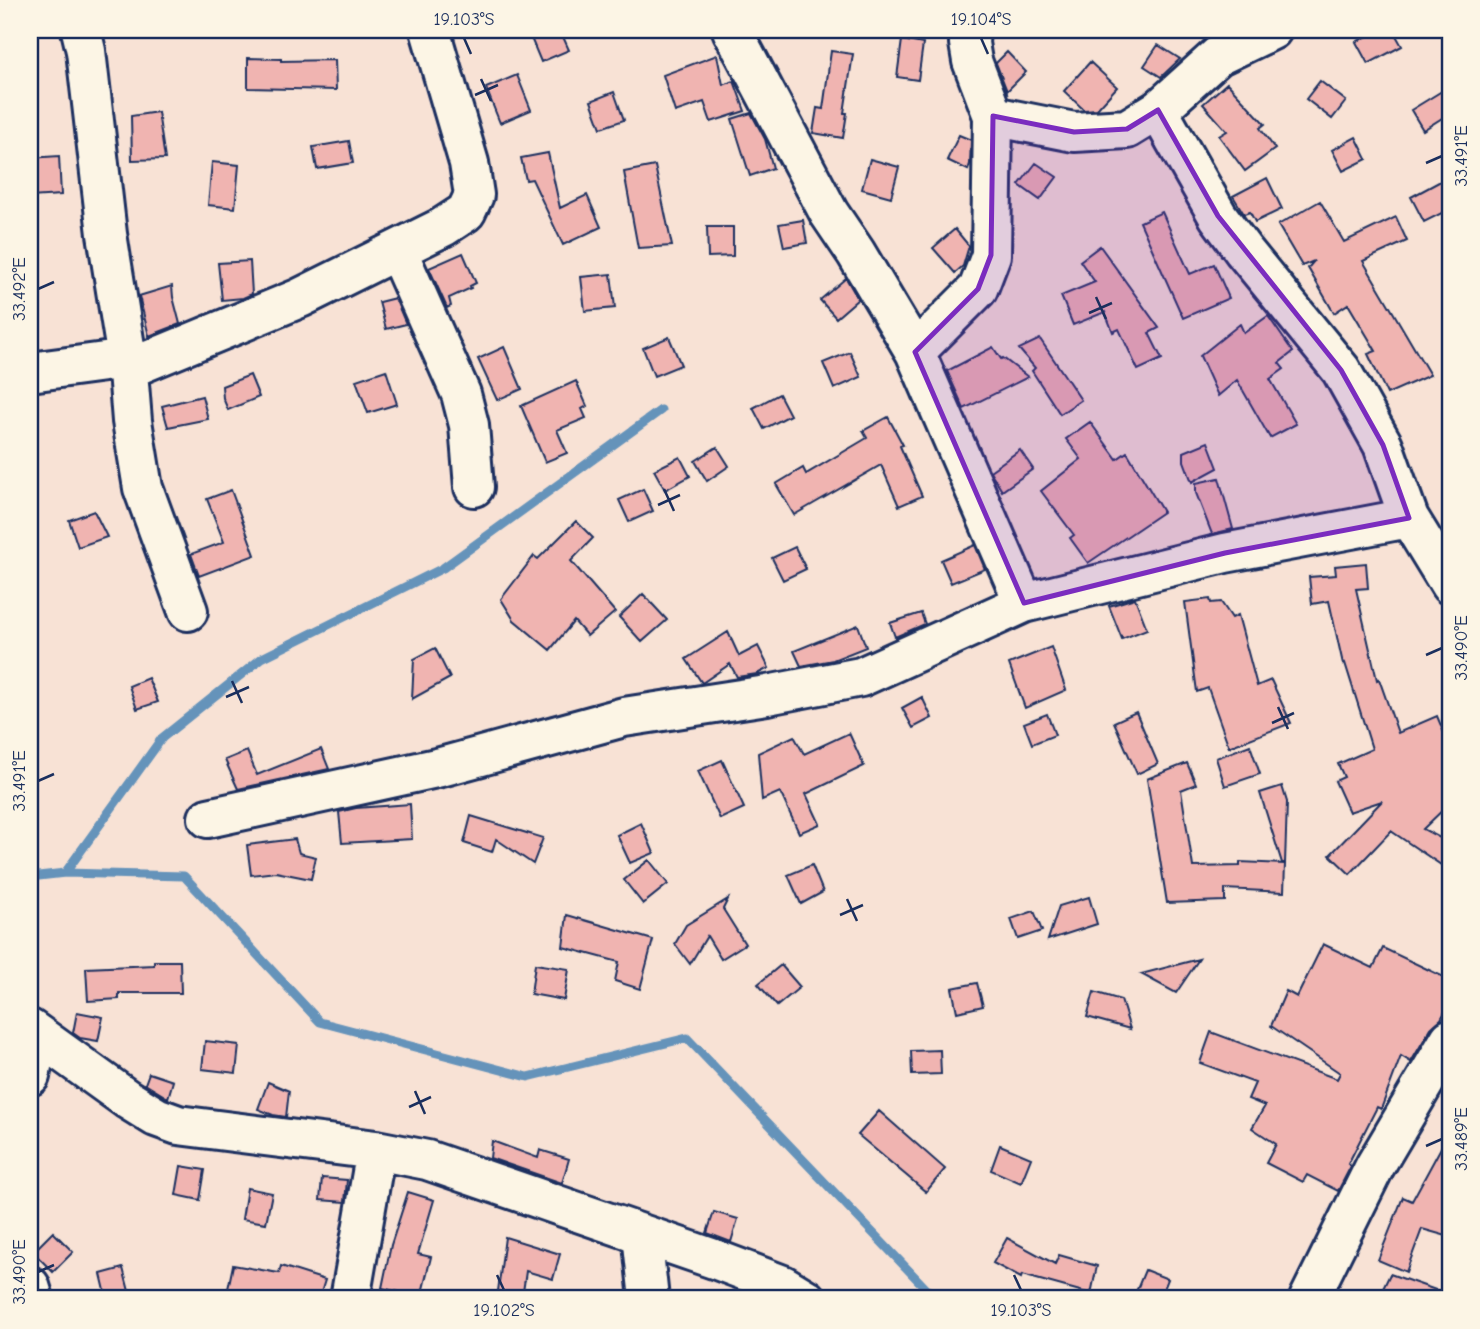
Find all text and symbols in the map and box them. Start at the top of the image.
text: 19.103°S [433,9,495,30]
text: 19.104°S [951,9,1011,30]
text: 33.491°E [1451,125,1472,187]
text: 33.492°E [9,257,30,321]
text: 33.490°E [1451,615,1472,681]
text: 33.491°E [9,750,30,812]
text: 33.489°E [1451,1107,1472,1171]
text: 33.490°E [9,1239,30,1305]
text: 19.102°S [473,1300,535,1321]
text: 19.103°S [990,1300,1052,1321]

